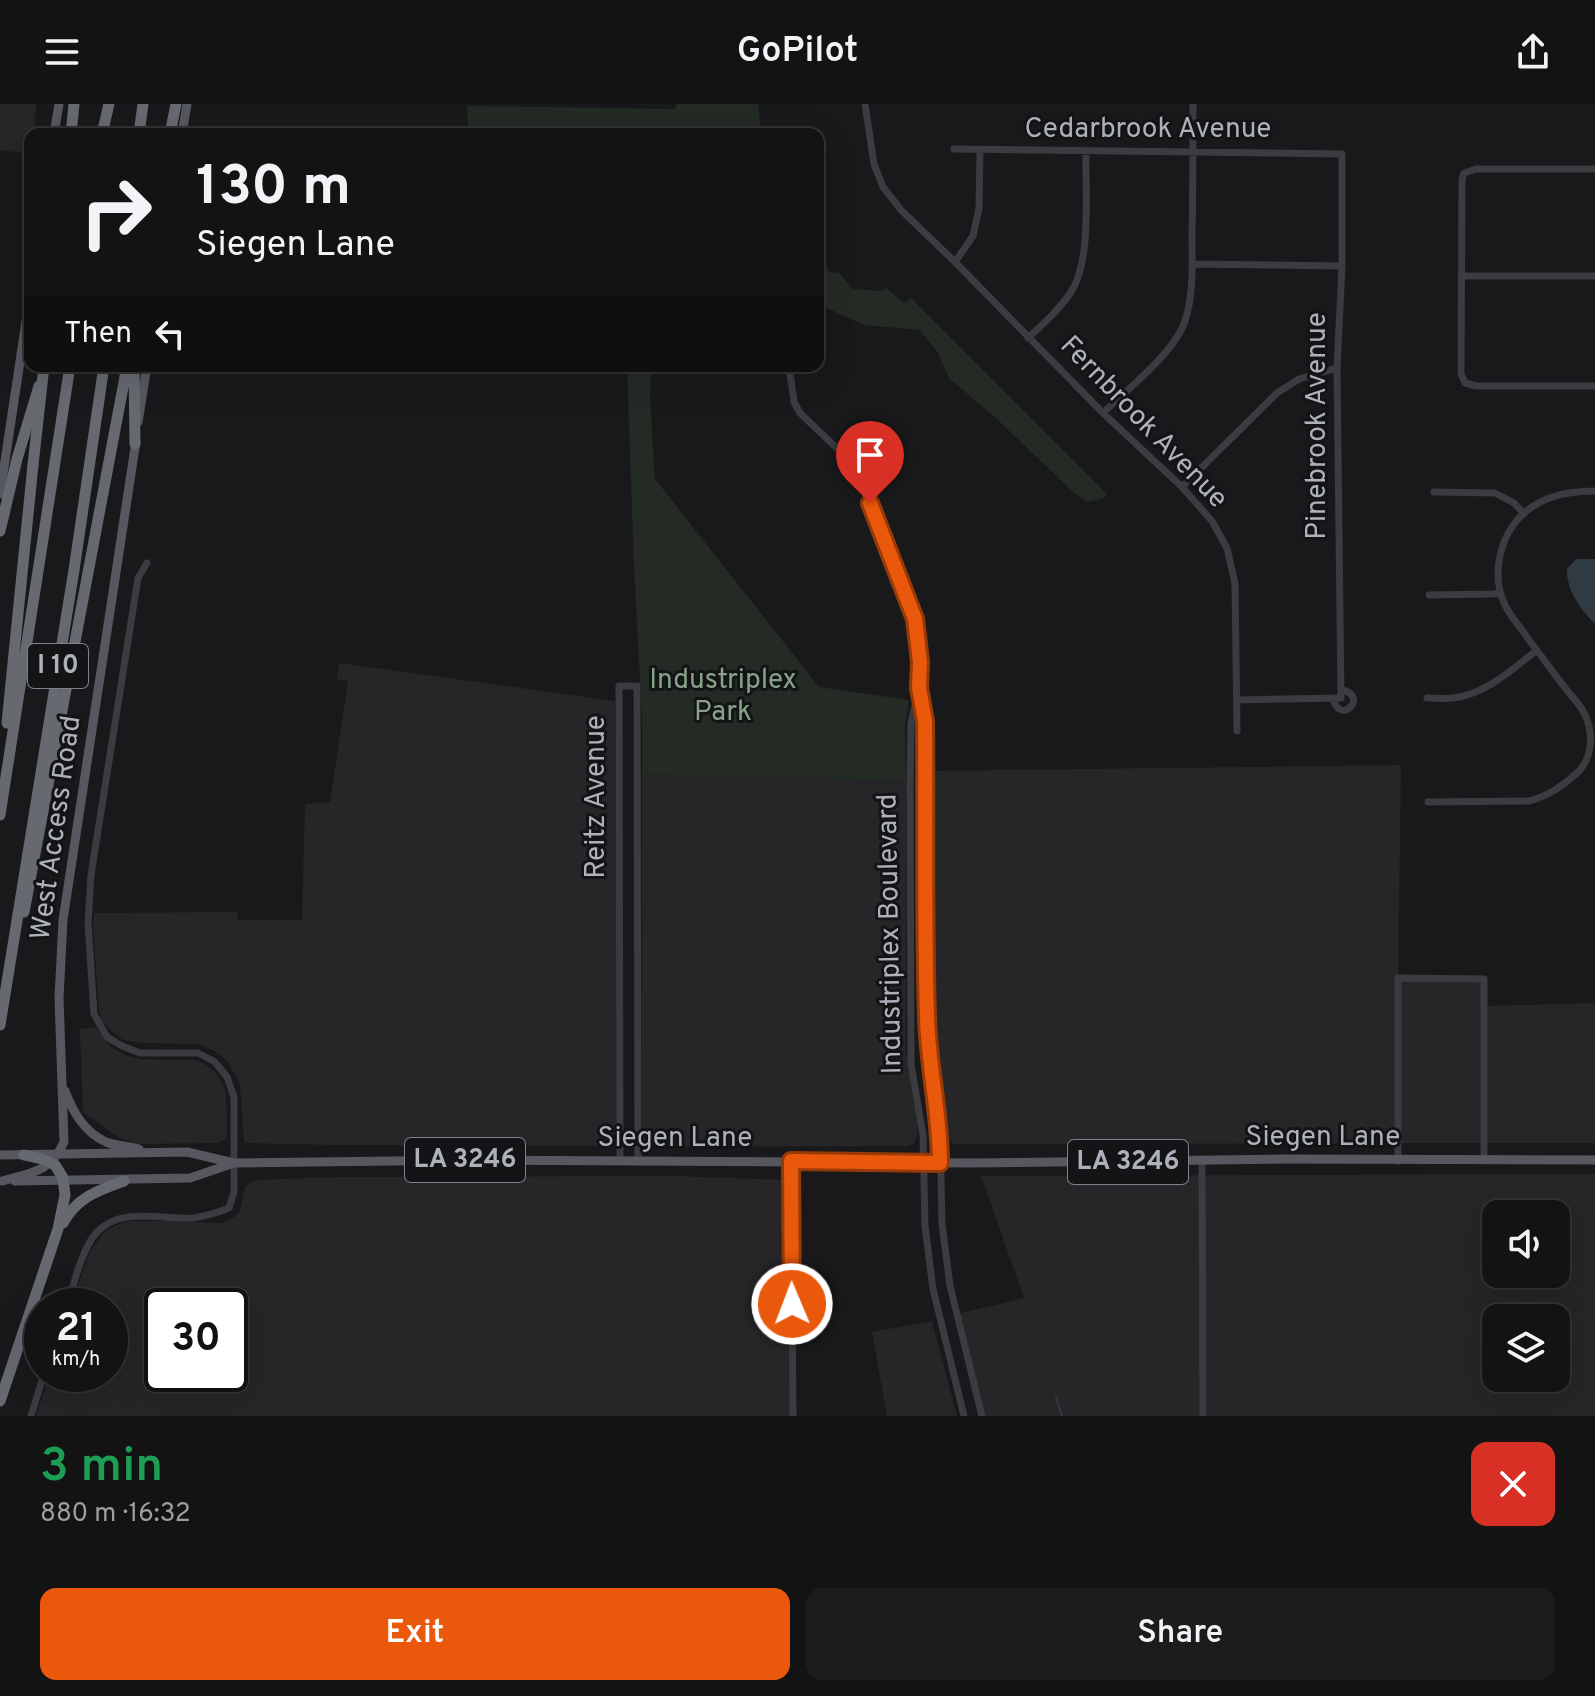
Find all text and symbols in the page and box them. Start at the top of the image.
text: GoPilot [737,29,858,75]
icon: menu [40,30,84,74]
icon: share [1511,30,1555,74]
street label: Cedarbrook Avenue [1025,112,1271,148]
text: 130 m [196,154,351,224]
icon: right [64,160,168,264]
text: Siegen Lane [196,223,395,269]
icon: left [148,312,192,356]
street label: Pinebrook Avenue [1300,312,1336,540]
text: Then [64,316,132,353]
street label: Fernbrook Avenue [1051,329,1235,517]
pin [836,421,904,503]
icon: arrive [848,433,892,477]
road number: I 10 [28,644,88,688]
park label: Industriplex Park [649,663,797,731]
street label: West Access Road [23,713,91,943]
street label: Reitz Avenue [579,715,615,879]
street label: Industriplex Boulevard [871,793,911,1075]
street label: Siegen Lane [1246,1120,1400,1156]
street label: Siegen Lane [598,1121,752,1157]
road number: LA 3246 [405,1138,525,1182]
road number: LA 3246 [1068,1140,1188,1184]
map controls [1482,1200,1570,1392]
button: sound [1482,1200,1570,1288]
position arrow [750,1262,834,1346]
speed limit sign: 30 [144,1288,248,1392]
button: layers [1482,1304,1570,1392]
text: 21 [56,1305,96,1355]
text: km/h [52,1347,100,1373]
text: 3 min [40,1438,163,1498]
button: close [1471,1442,1555,1526]
text: 880 m · 16:32 [40,1498,191,1531]
button: Exit [40,1588,790,1680]
button: Share [806,1588,1555,1680]

